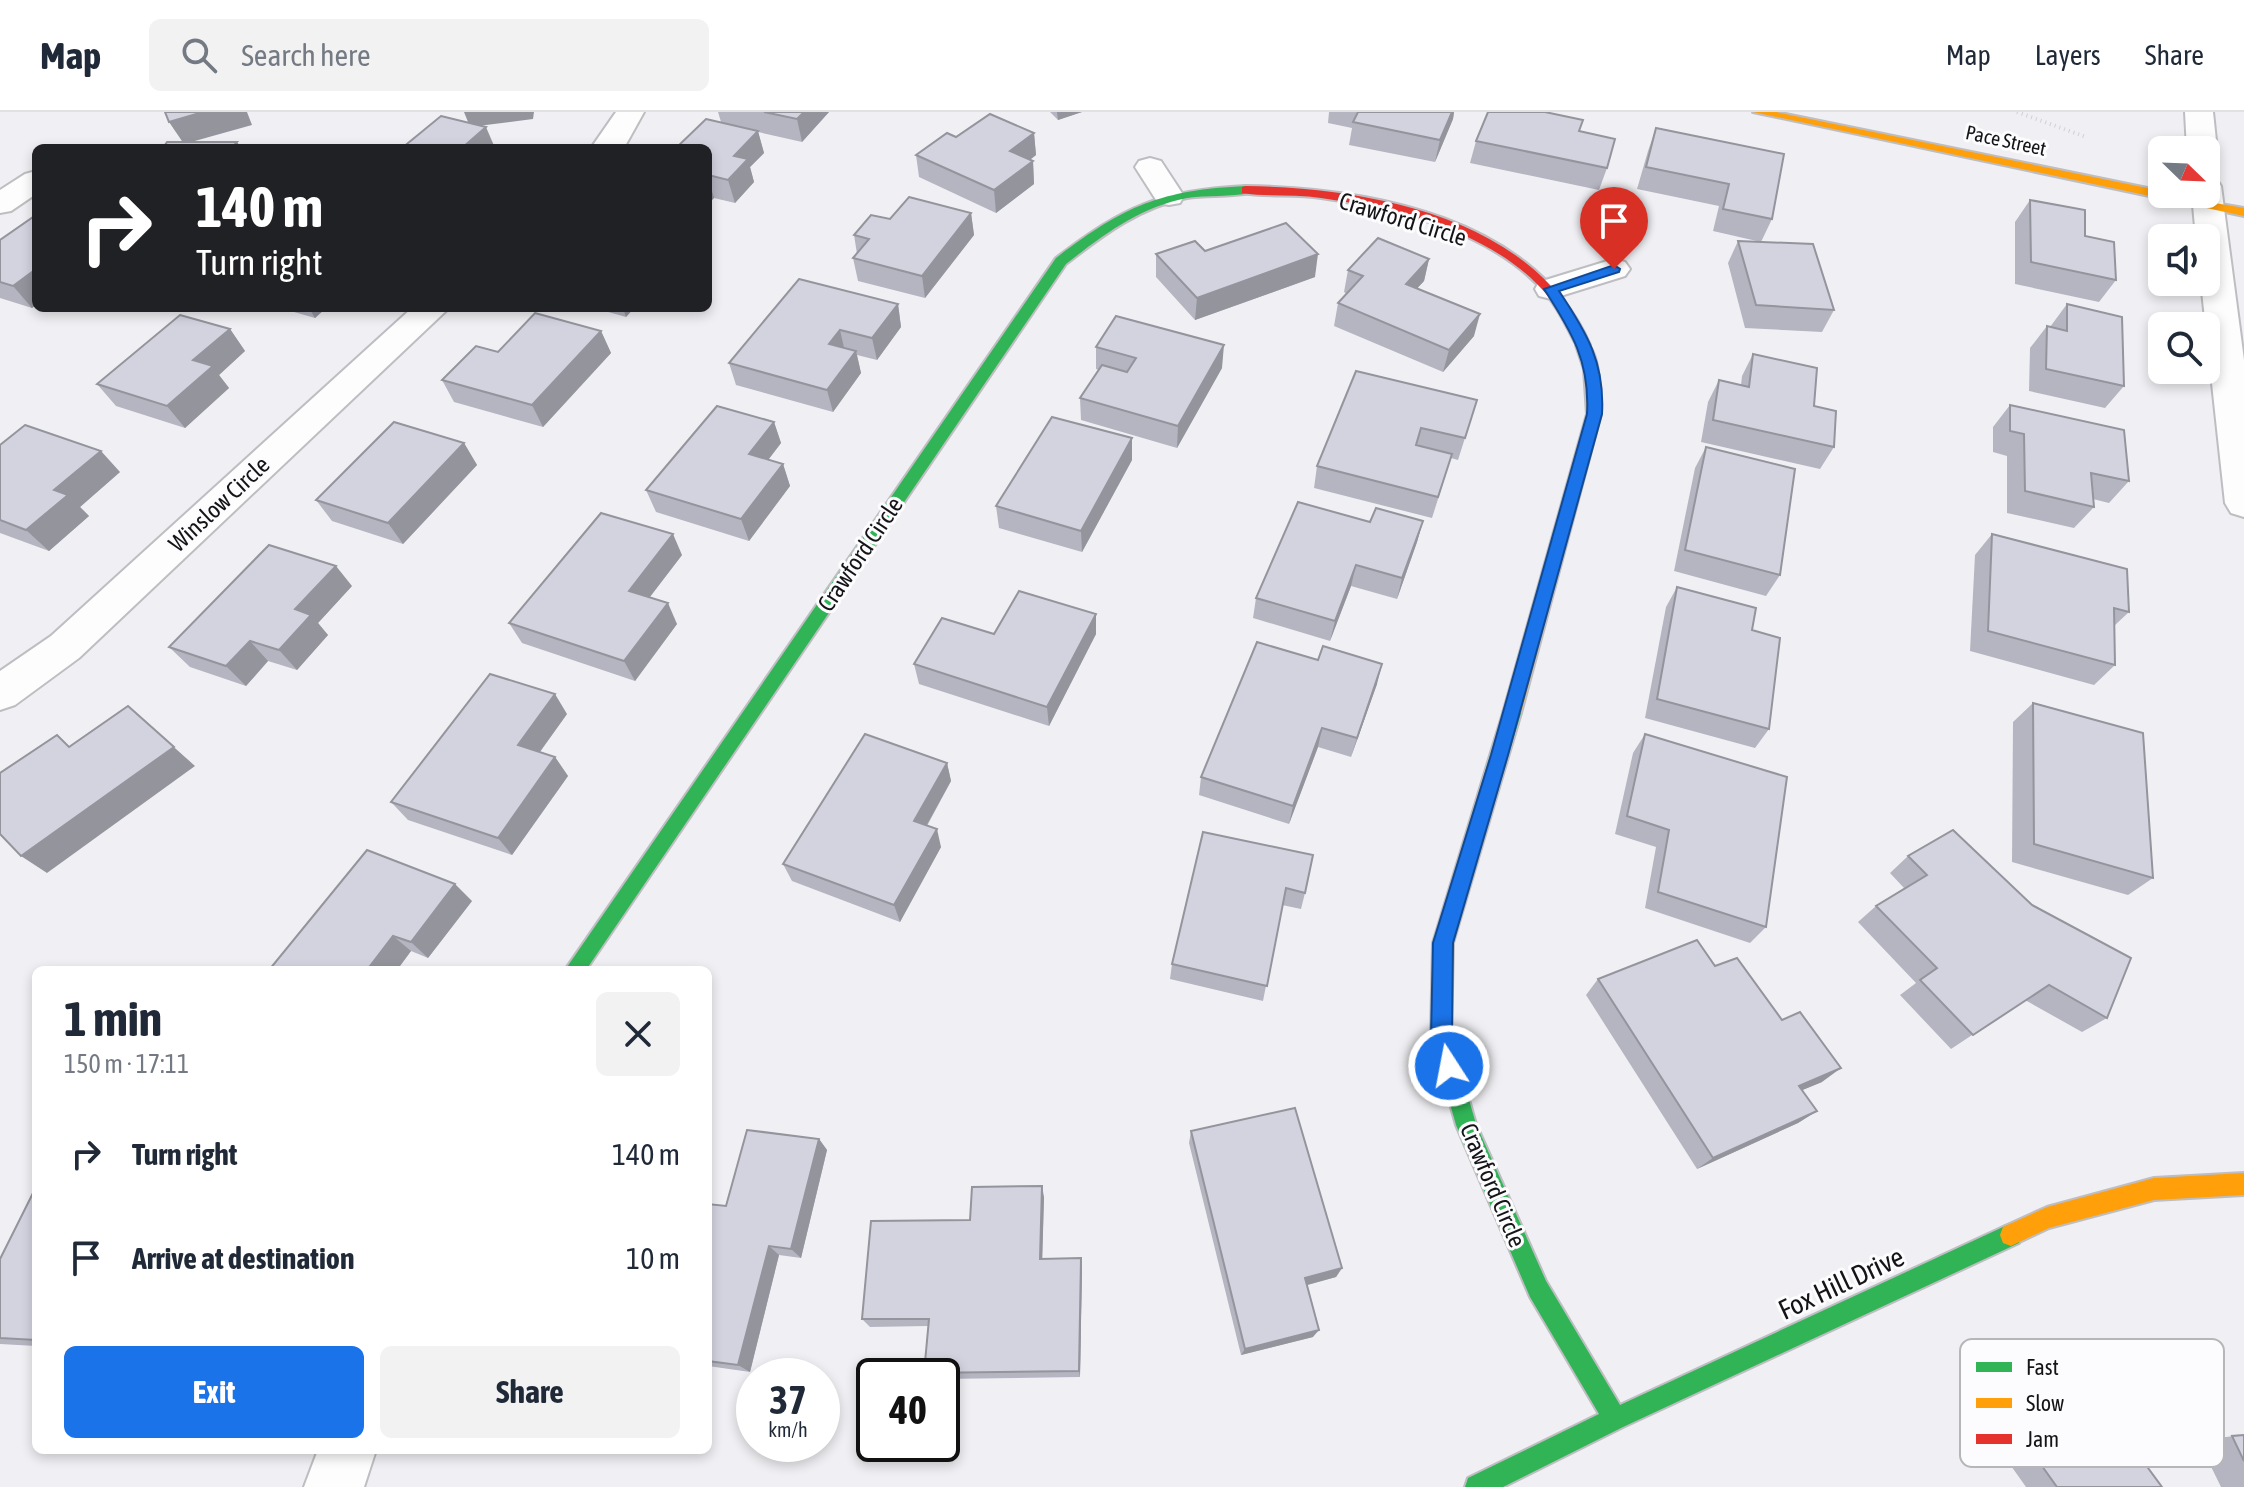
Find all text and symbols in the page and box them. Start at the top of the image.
search box [149,19,709,91]
icon: search [177,33,221,77]
text: Map [40,34,101,77]
text: Search here [241,38,371,72]
text: Map [1946,39,1991,71]
text: Layers [2035,39,2101,71]
text: Share [2145,39,2204,71]
street label: Pace Street [1964,120,2049,160]
north arrow [2148,136,2220,208]
map controls [2148,136,2220,384]
text: 140 m [196,175,323,239]
icon: right [64,176,168,280]
street label: Crawford Circle [1336,187,1470,251]
pin [1580,187,1648,269]
icon: arrive [1592,199,1636,243]
button: sound [2148,224,2220,296]
text: Turn right [196,241,323,283]
button: search [2148,312,2220,384]
street label: Winslow Circle [163,451,275,557]
street label: Crawford Circle [812,492,908,616]
text: 1 min [64,991,162,1046]
button: close [596,992,680,1076]
position arrow [1407,1024,1491,1108]
text: 150 m · 17:11 [64,1049,189,1079]
street label: Crawford Circle [1455,1119,1531,1251]
icon: right [64,1132,108,1176]
text: Turn right [132,1137,238,1171]
text: 140 m [612,1137,680,1171]
icon: arrive [64,1236,108,1280]
street label: Fox Hill Drive [1773,1240,1909,1326]
text: Arrive at destination [132,1241,354,1275]
text: 10 m [626,1241,680,1275]
legend [1960,1339,2224,1467]
button: Exit [64,1346,364,1438]
button: Share [380,1346,680,1438]
text: Fast [2026,1354,2059,1380]
speed limit sign: 40 [856,1358,960,1462]
text: 37 [769,1377,807,1422]
text: Slow [2026,1390,2064,1416]
text: km/h [768,1418,808,1441]
text: Jam [2026,1426,2059,1452]

